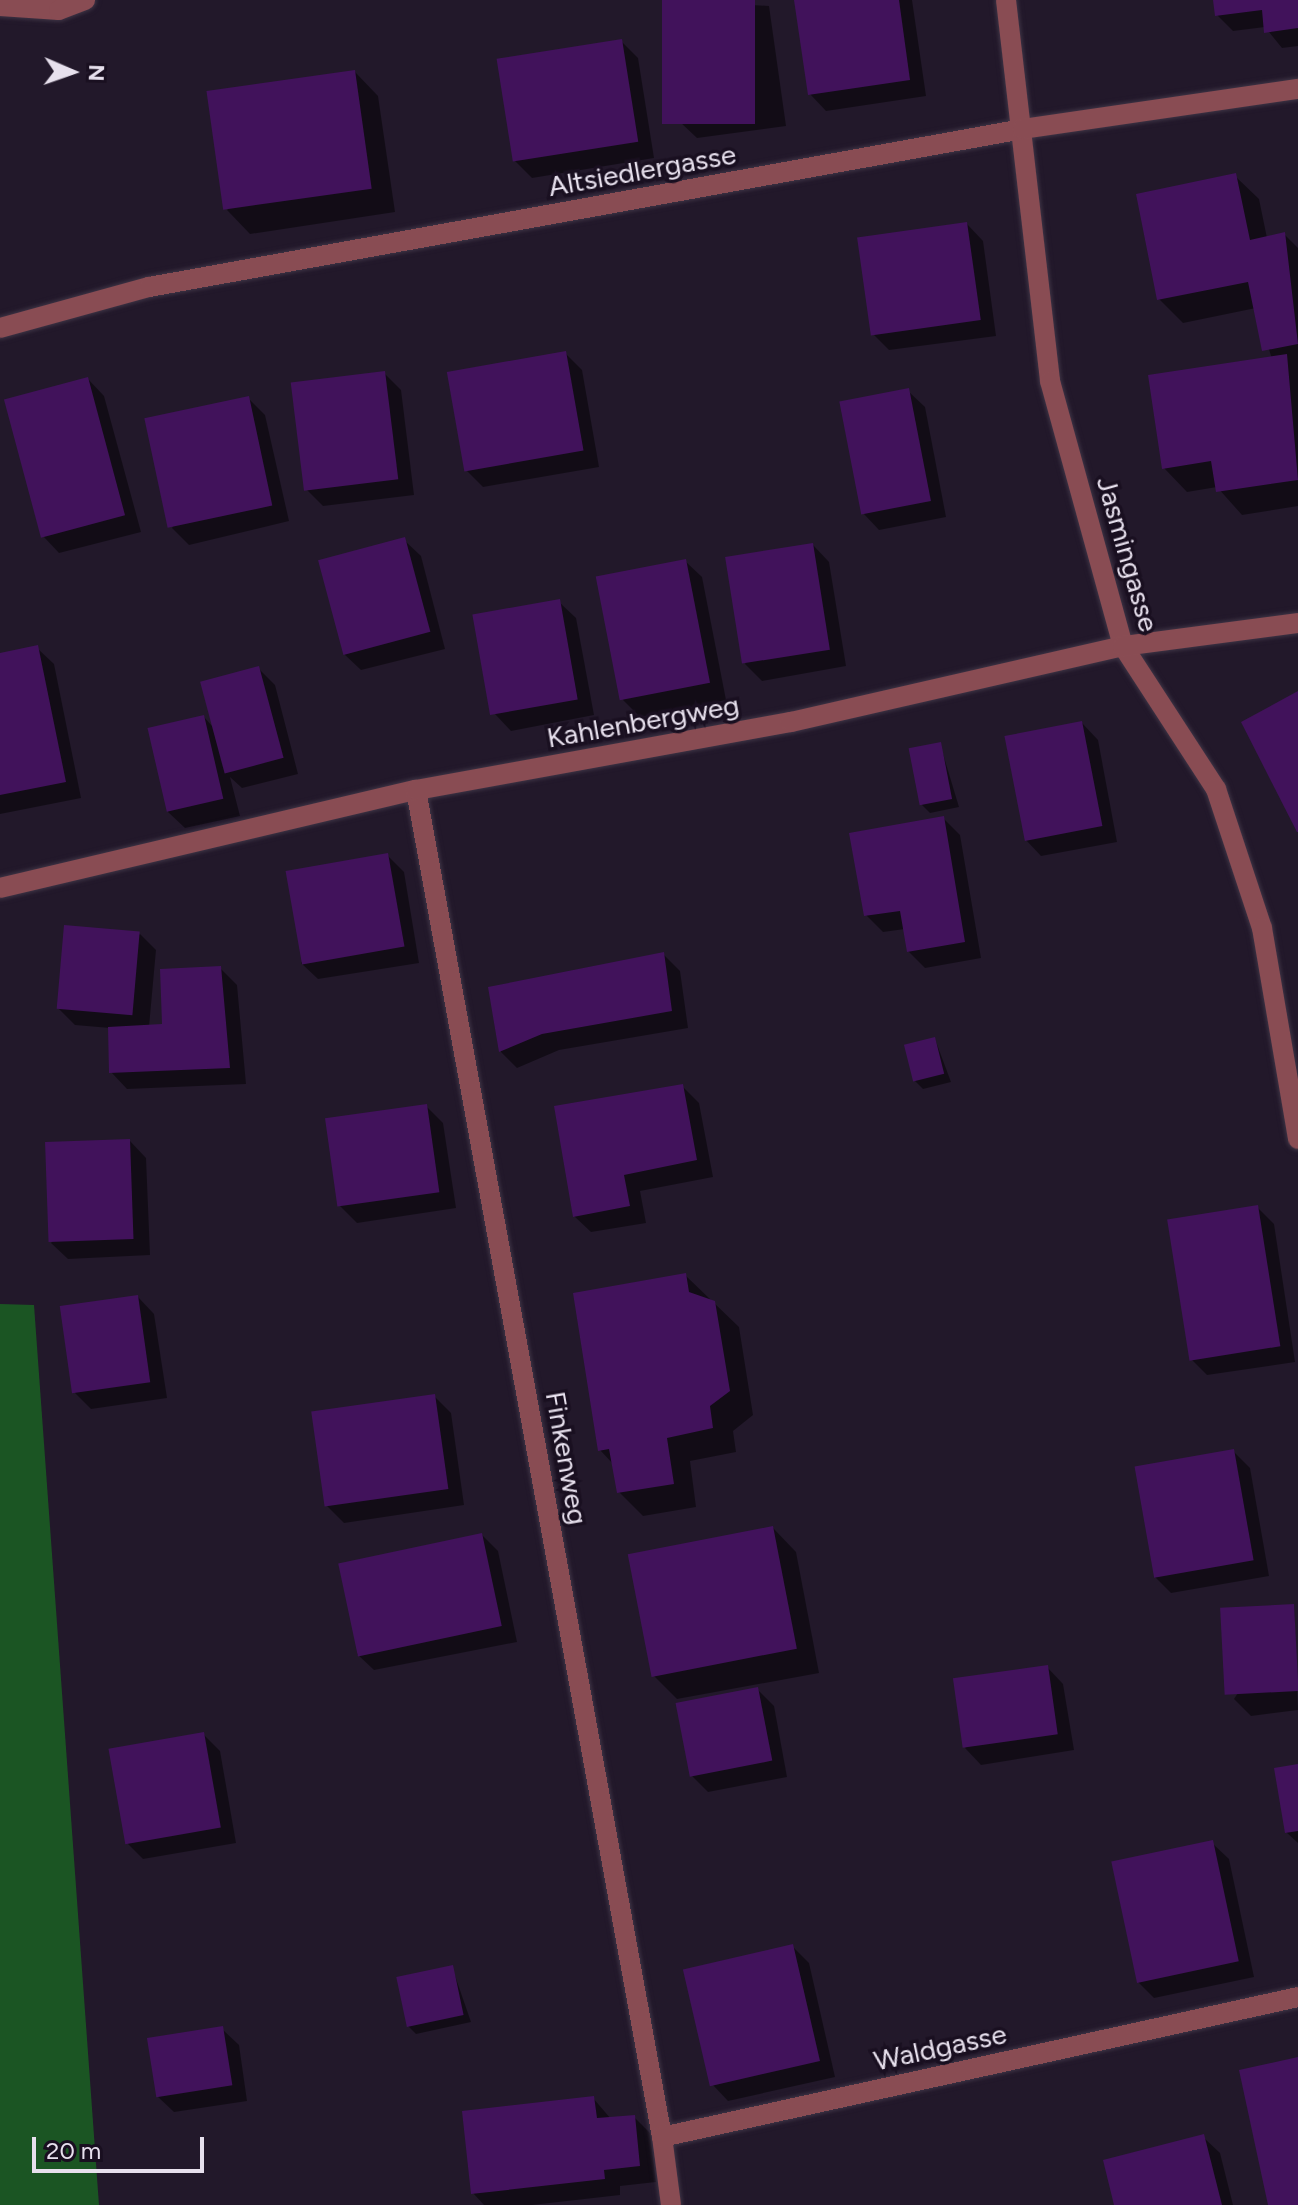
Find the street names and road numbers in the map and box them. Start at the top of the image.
street label: Altsiedlergasse [546,137,738,203]
street label: Jasmingasse [1090,473,1166,635]
street label: Kahlenbergweg [544,688,742,754]
street label: Finkenweg [539,1389,595,1527]
street label: Waldgasse [871,2017,1009,2077]

